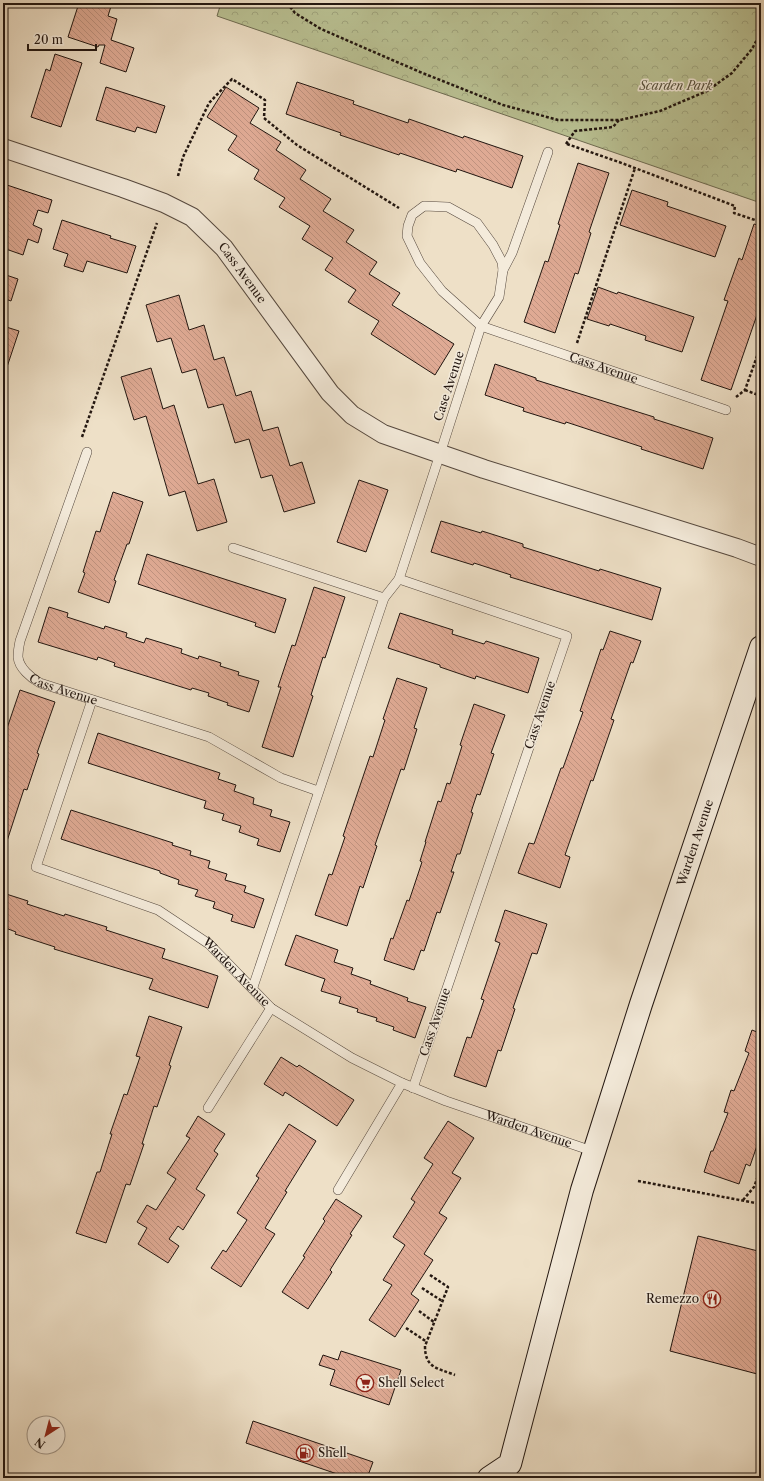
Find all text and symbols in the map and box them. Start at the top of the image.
scale bar [28,26,96,52]
text: 20 m [34,32,63,47]
park label: Scarden Park [638,78,713,93]
street label: Cass Avenue [216,239,270,306]
street label: Case Avenue [430,349,467,423]
street label: Cass Avenue [567,349,640,386]
street label: Cass Avenue [26,670,100,708]
street label: Cass Avenue [521,678,558,751]
street label: Warden Avenue [673,797,716,889]
street label: Warden Avenue [199,933,274,1010]
street label: Cass Avenue [416,985,453,1058]
street label: Warden Avenue [483,1107,574,1151]
restaurant icon: Remezzo [702,1289,722,1309]
place label: Remezzo [646,1291,699,1306]
supermarket icon: Shell Select [355,1373,375,1393]
place label: Shell Select [378,1375,445,1390]
north arrow [26,1415,66,1455]
text: N [32,1434,48,1452]
fuel station icon: Shell [295,1443,315,1463]
place label: Shell [318,1445,347,1460]

